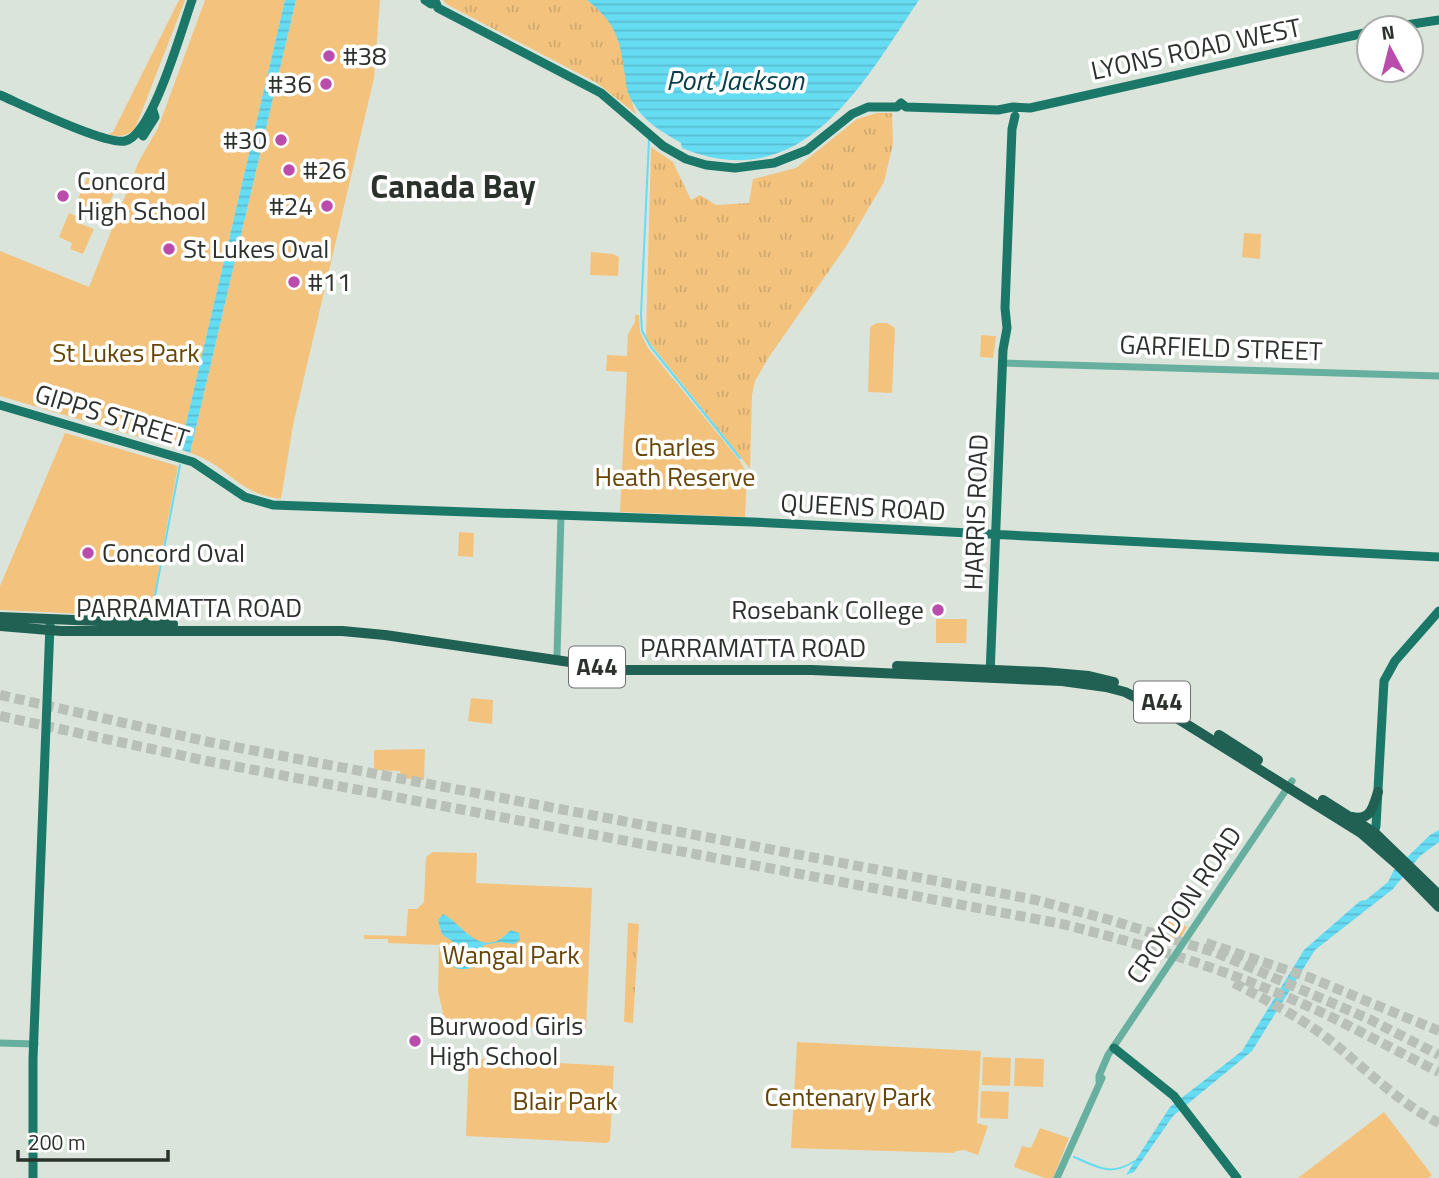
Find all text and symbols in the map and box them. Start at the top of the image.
street label: LYONS ROAD WEST [1087,7,1305,90]
north arrow [1355,14,1425,84]
text: N [1380,16,1396,47]
place label: #38 [343,36,387,75]
marker: #38 [321,48,337,64]
water label: Port Jackson [666,58,805,101]
place label: #36 [268,64,312,103]
marker: #36 [318,76,334,92]
place label: #30 [223,120,267,159]
marker: #30 [273,132,289,148]
place label: #26 [303,150,347,189]
place label: Concord High School [77,161,206,230]
district label: Canada Bay [370,161,536,211]
marker: #26 [281,162,297,178]
place label: #24 [269,186,313,225]
marker: Concord High School [55,188,71,204]
marker: #24 [319,198,335,214]
place label: St Lukes Oval [183,229,329,268]
marker: St Lukes Oval [161,241,177,257]
place label: #11 [308,262,352,301]
marker: #11 [286,274,302,290]
street label: GARFIELD STREET [1119,324,1324,371]
park label: St Lukes Park [52,333,200,372]
street label: GIPPS STREET [30,374,194,458]
park label: Charles Heath Reserve [595,427,755,496]
street label: HARRIS ROAD [953,433,998,591]
street label: QUEENS ROAD [780,483,947,530]
place label: Concord Oval [102,533,245,572]
marker: Concord Oval [80,545,96,561]
street label: PARRAMATTA ROAD [76,588,302,627]
place label: Rosebank College [731,590,924,629]
marker: Rosebank College [930,602,946,618]
street label: PARRAMATTA ROAD [640,628,866,667]
road number: A44 [569,646,625,688]
road number: A44 [1134,682,1190,722]
street label: CROYDON ROAD [1116,818,1251,991]
park label: Wangal Park [442,935,580,974]
place label: Burwood Girls High School [429,1006,583,1075]
marker: Burwood Girls High School [407,1033,423,1049]
park label: Centenary Park [764,1077,932,1116]
park label: Blair Park [512,1081,618,1120]
scale bar [18,1118,168,1162]
text: 200 m [28,1126,85,1158]

